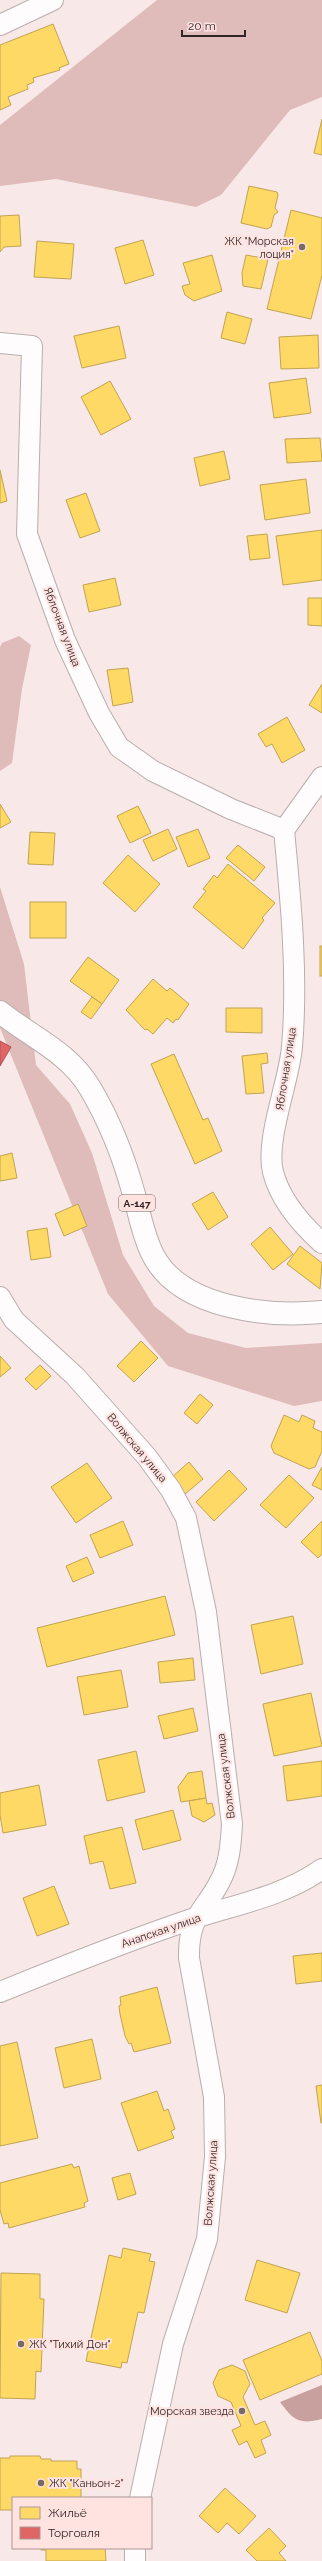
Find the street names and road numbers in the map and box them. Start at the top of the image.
street label: Яблочная улица [41,586,83,668]
street label: Яблочная улица [273,1027,299,1111]
road number: А-147 [119,1195,155,1211]
street label: Волжская улица [104,1411,170,1485]
street label: Волжская улица [214,1733,238,1819]
street label: Анапская улица [120,1911,202,1951]
street label: Волжская улица [202,2140,220,2226]

